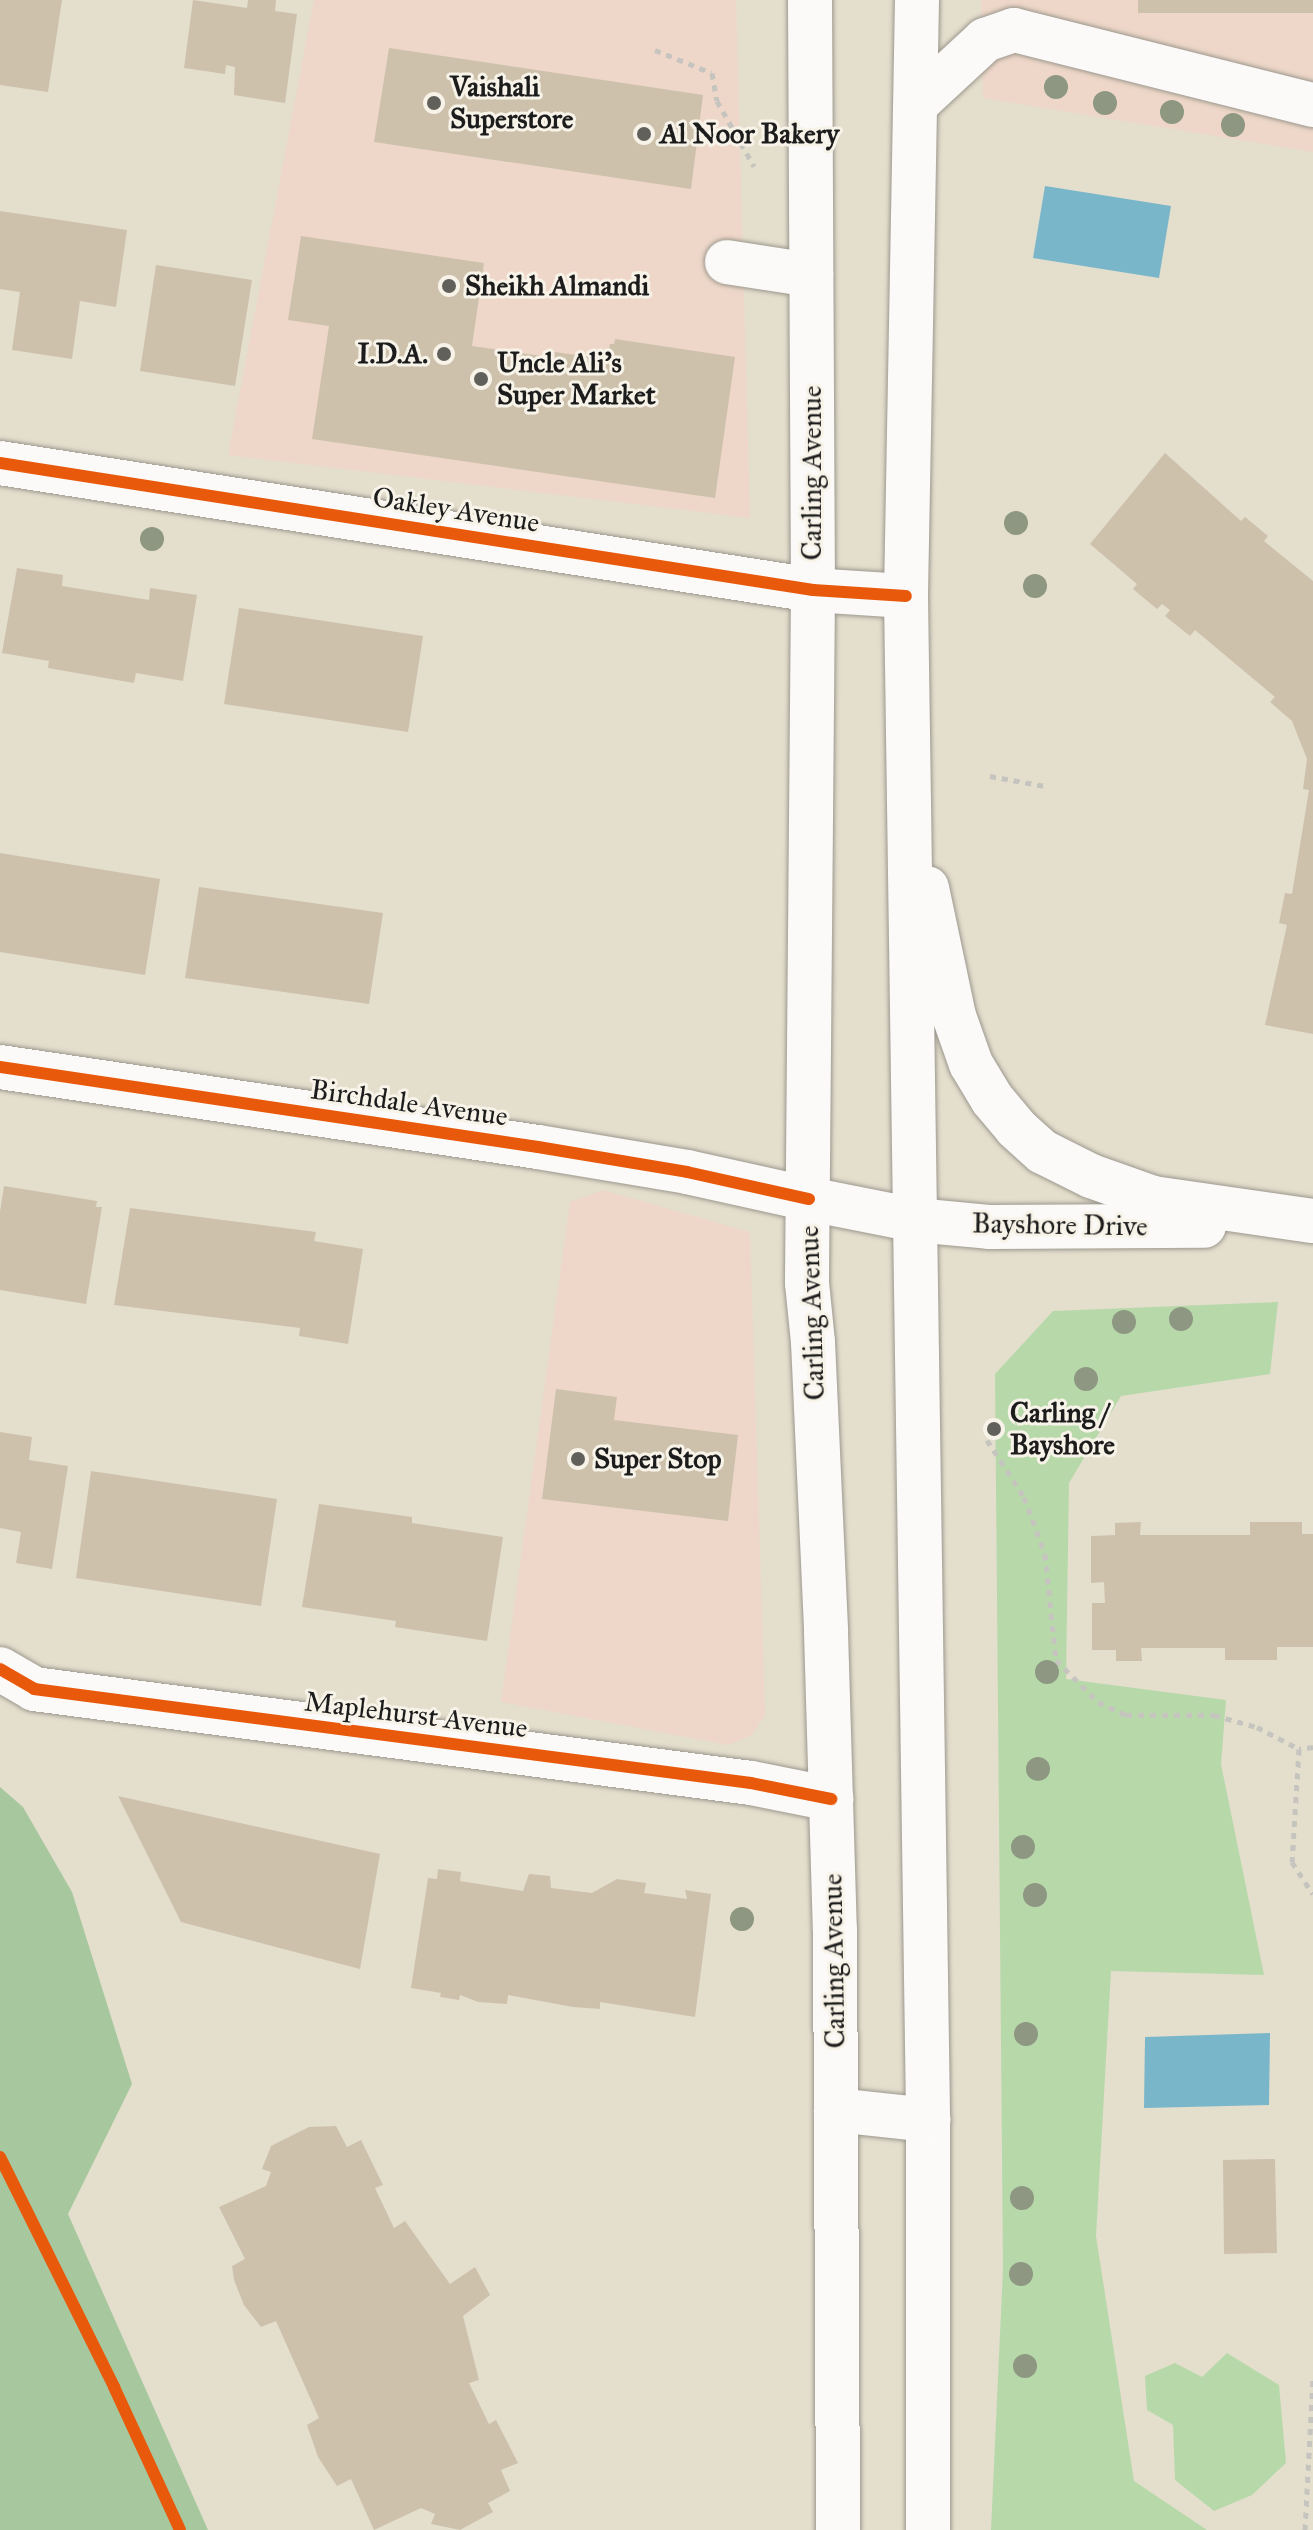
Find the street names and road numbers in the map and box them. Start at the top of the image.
street label: Carling Avenue [795,386,829,560]
street label: Oakley Avenue [370,480,542,540]
street label: Birchdale Avenue [308,1073,510,1133]
street label: Bayshore Drive [972,1207,1148,1243]
street label: Carling Avenue [792,1225,832,1401]
street label: Maplehurst Avenue [302,1685,530,1745]
street label: Carling Avenue [816,1873,852,2049]

